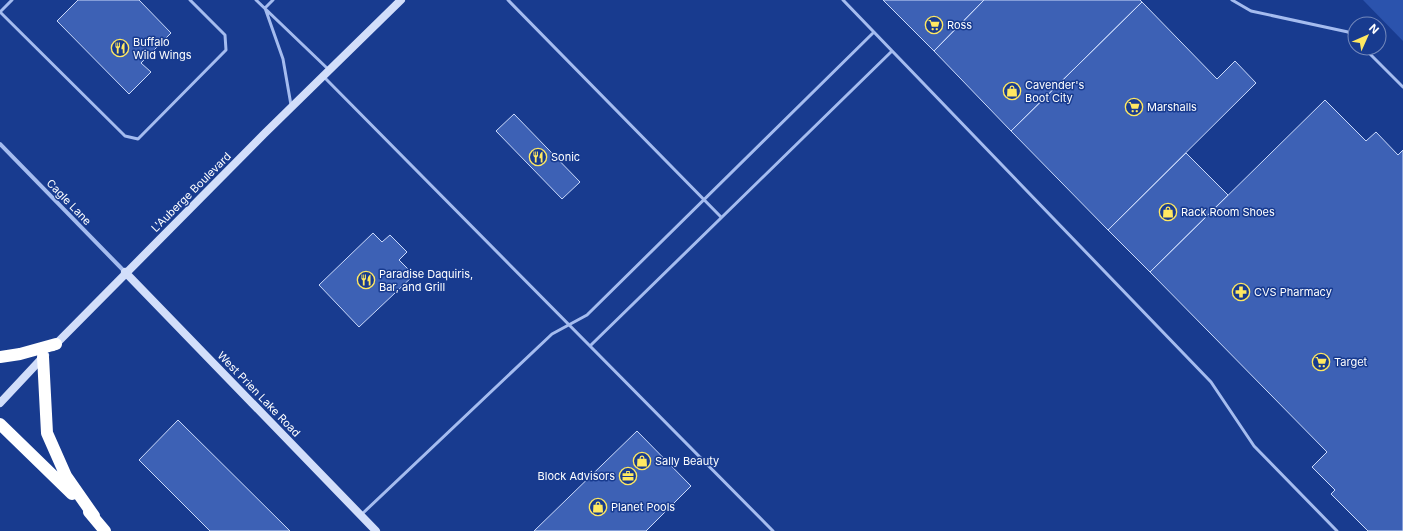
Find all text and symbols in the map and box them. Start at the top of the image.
supermarket icon: Ross [924,15,944,35]
north arrow [1347,16,1387,56]
place label: Ross [947,18,972,32]
text: N [1366,21,1382,37]
place label: Buffalo Wild Wings [133,35,192,62]
restaurant icon: Buffalo Wild Wings [110,38,130,58]
place label: Cavender's Boot City [1025,78,1085,105]
shop icon: Cavender's Boot City [1002,81,1022,101]
supermarket icon: Marshalls [1124,97,1144,117]
place label: Marshalls [1147,100,1197,114]
restaurant icon: Sonic [528,147,548,167]
street label: L'Auberge Boulevard [148,149,234,235]
place label: Sonic [551,150,580,164]
street label: Cagle Lane [44,176,94,228]
shop icon: Rack Room Shoes [1158,202,1178,222]
place label: Rack Room Shoes [1181,205,1275,219]
place label: Paradise Daquiris, Bar, and Grill [379,267,473,294]
restaurant icon: Paradise Daquiris, Bar, and Grill [356,270,376,290]
pharmacy icon: CVS Pharmacy [1231,282,1251,302]
place label: CVS Pharmacy [1254,285,1332,299]
street label: West Prien Lake Road [215,348,303,440]
supermarket icon: Target [1311,352,1331,372]
place label: Target [1334,355,1368,369]
shop icon: Sally Beauty [632,451,652,471]
place label: Sally Beauty [655,454,719,468]
office icon: Block Advisors [618,466,638,486]
place label: Block Advisors [538,469,615,483]
shop icon: Planet Pools [588,497,608,517]
place label: Planet Pools [611,500,675,514]

